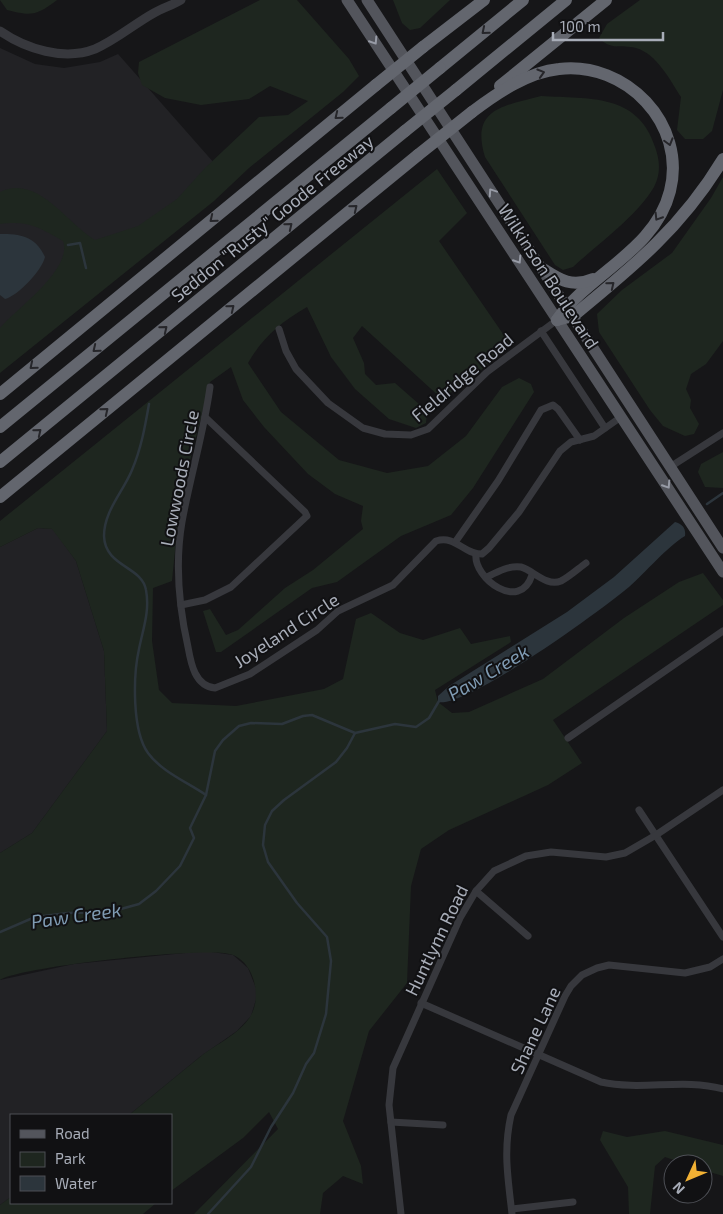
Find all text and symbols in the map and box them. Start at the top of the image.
scale bar [553,10,663,42]
text: 100 m [560,17,601,35]
one-way arrow [482,25,491,34]
one-way arrow [367,35,377,44]
one-way arrow [536,69,545,79]
one-way arrow [335,111,344,120]
street label: Seddon "Rusty" Goode Freeway [166,129,378,306]
one-way arrow [663,138,673,146]
one-way arrow [489,188,498,197]
street label: Wilkinson Boulevard [494,200,604,352]
one-way arrow [348,206,357,214]
one-way arrow [654,212,664,221]
one-way arrow [209,214,218,223]
one-way arrow [284,223,293,232]
one-way arrow [511,254,521,263]
one-way arrow [605,282,614,290]
one-way arrow [226,305,235,314]
one-way arrow [158,325,167,334]
street label: Fieldridge Road [406,328,518,426]
one-way arrow [92,344,101,353]
one-way arrow [30,361,39,369]
one-way arrow [100,408,109,417]
street label: Lowwoods Circle [155,408,203,548]
one-way arrow [32,429,41,437]
one-way arrow [660,480,670,489]
street label: Joyeland Circle [229,588,343,672]
water label: Paw Creek [443,639,533,705]
street label: Huntlynn Road [400,881,472,999]
water label: Paw Creek [29,897,123,933]
street label: Shane Lane [505,983,565,1077]
legend [10,1114,172,1204]
text: Road [55,1124,90,1142]
text: Park [55,1149,86,1167]
north arrow [663,1154,713,1204]
text: Water [55,1174,97,1192]
text: N [669,1179,688,1198]

